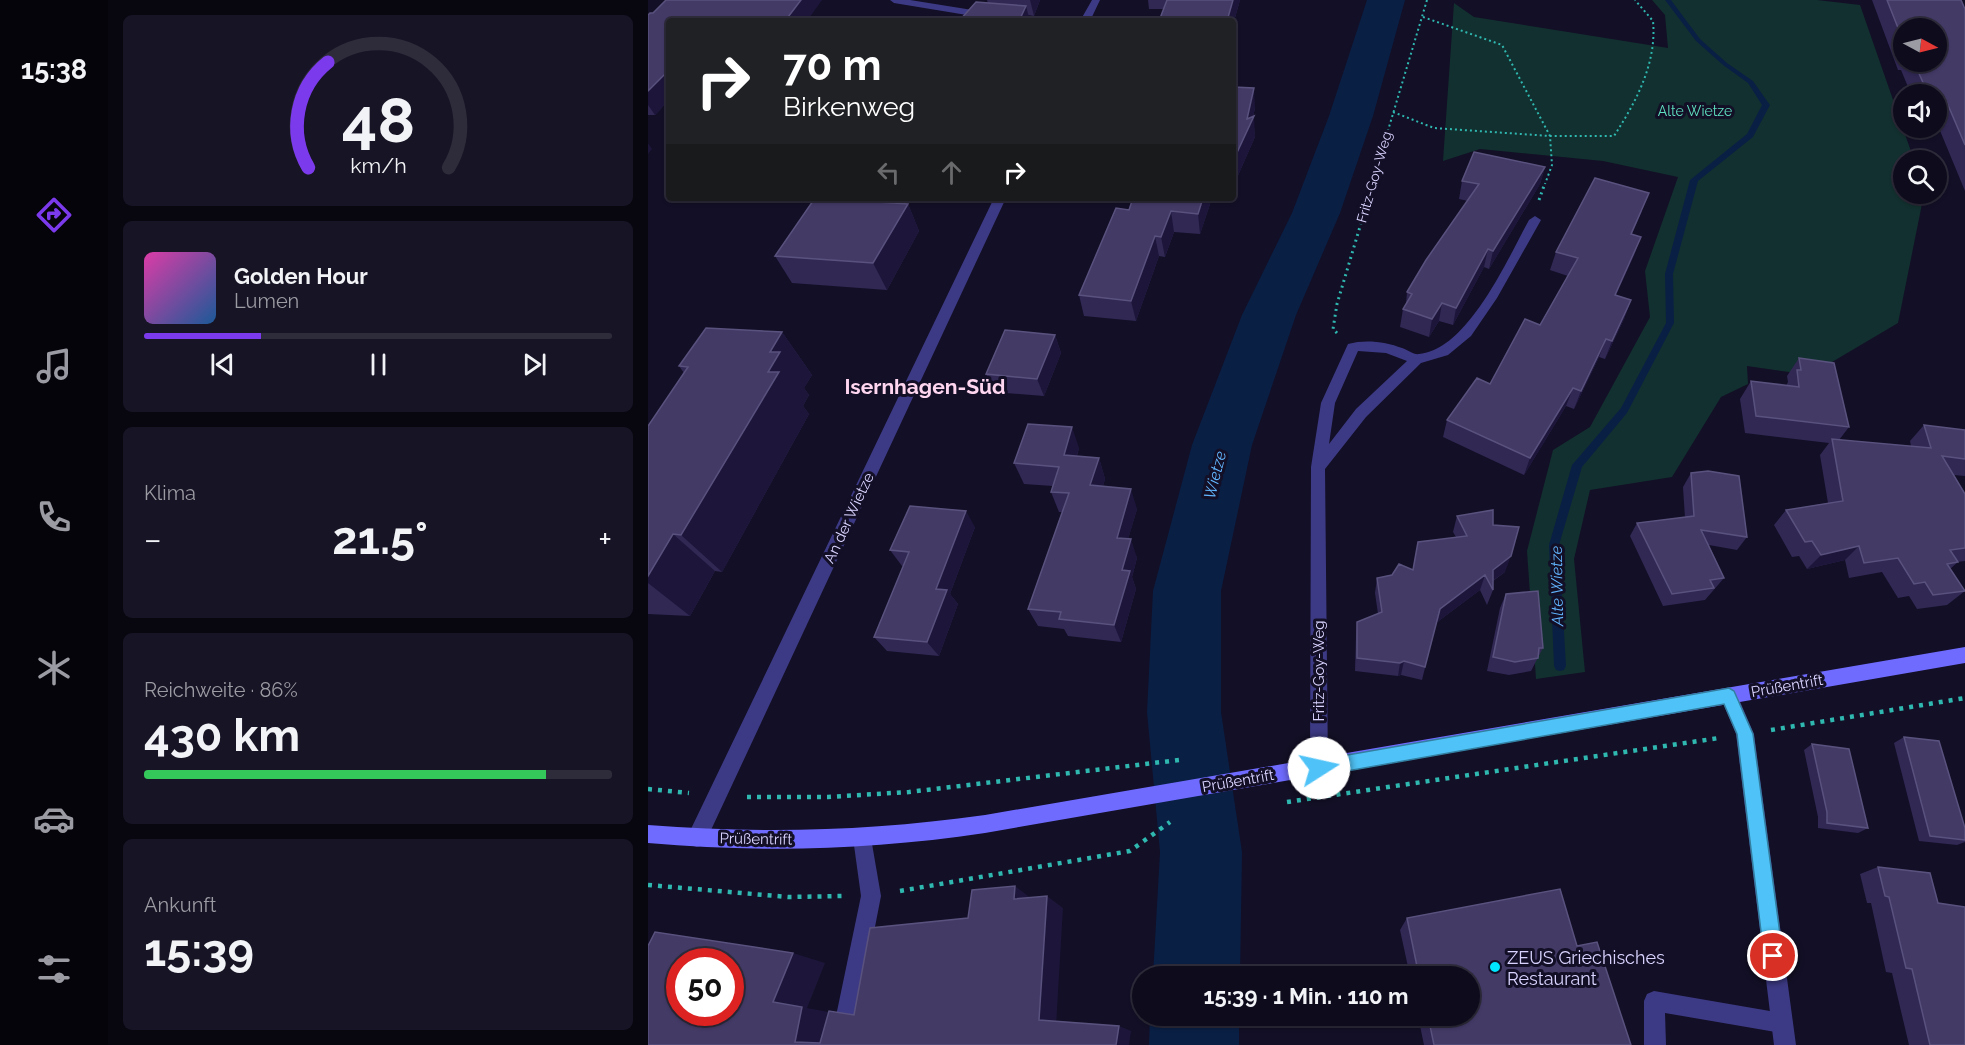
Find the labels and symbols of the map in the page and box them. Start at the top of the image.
north arrow [1893,18,1947,72]
park label: Alte Wietze [1658,103,1732,119]
street label: Fritz-Goy-Weg [1353,129,1395,225]
district label: Isernhagen-Süd [844,374,1006,399]
water label: Wietze [1200,449,1230,501]
street label: An der Wietze [820,470,878,566]
water label: Alte Wietze [1547,545,1567,627]
street label: Fritz-Goy-Weg [1310,620,1328,722]
street label: Prüßentrift [1750,671,1824,701]
position arrow [1287,736,1351,800]
street label: Prüßentrift [1201,766,1275,796]
street label: Prüßentrift [719,829,793,849]
pin [1747,930,1798,981]
place label: ZEUS Griechisches Restaurant [1507,947,1665,989]
speed limit sign: 50 [666,948,744,1026]
marker: ZEUS Griechisches Restaurant [1488,960,1502,974]

